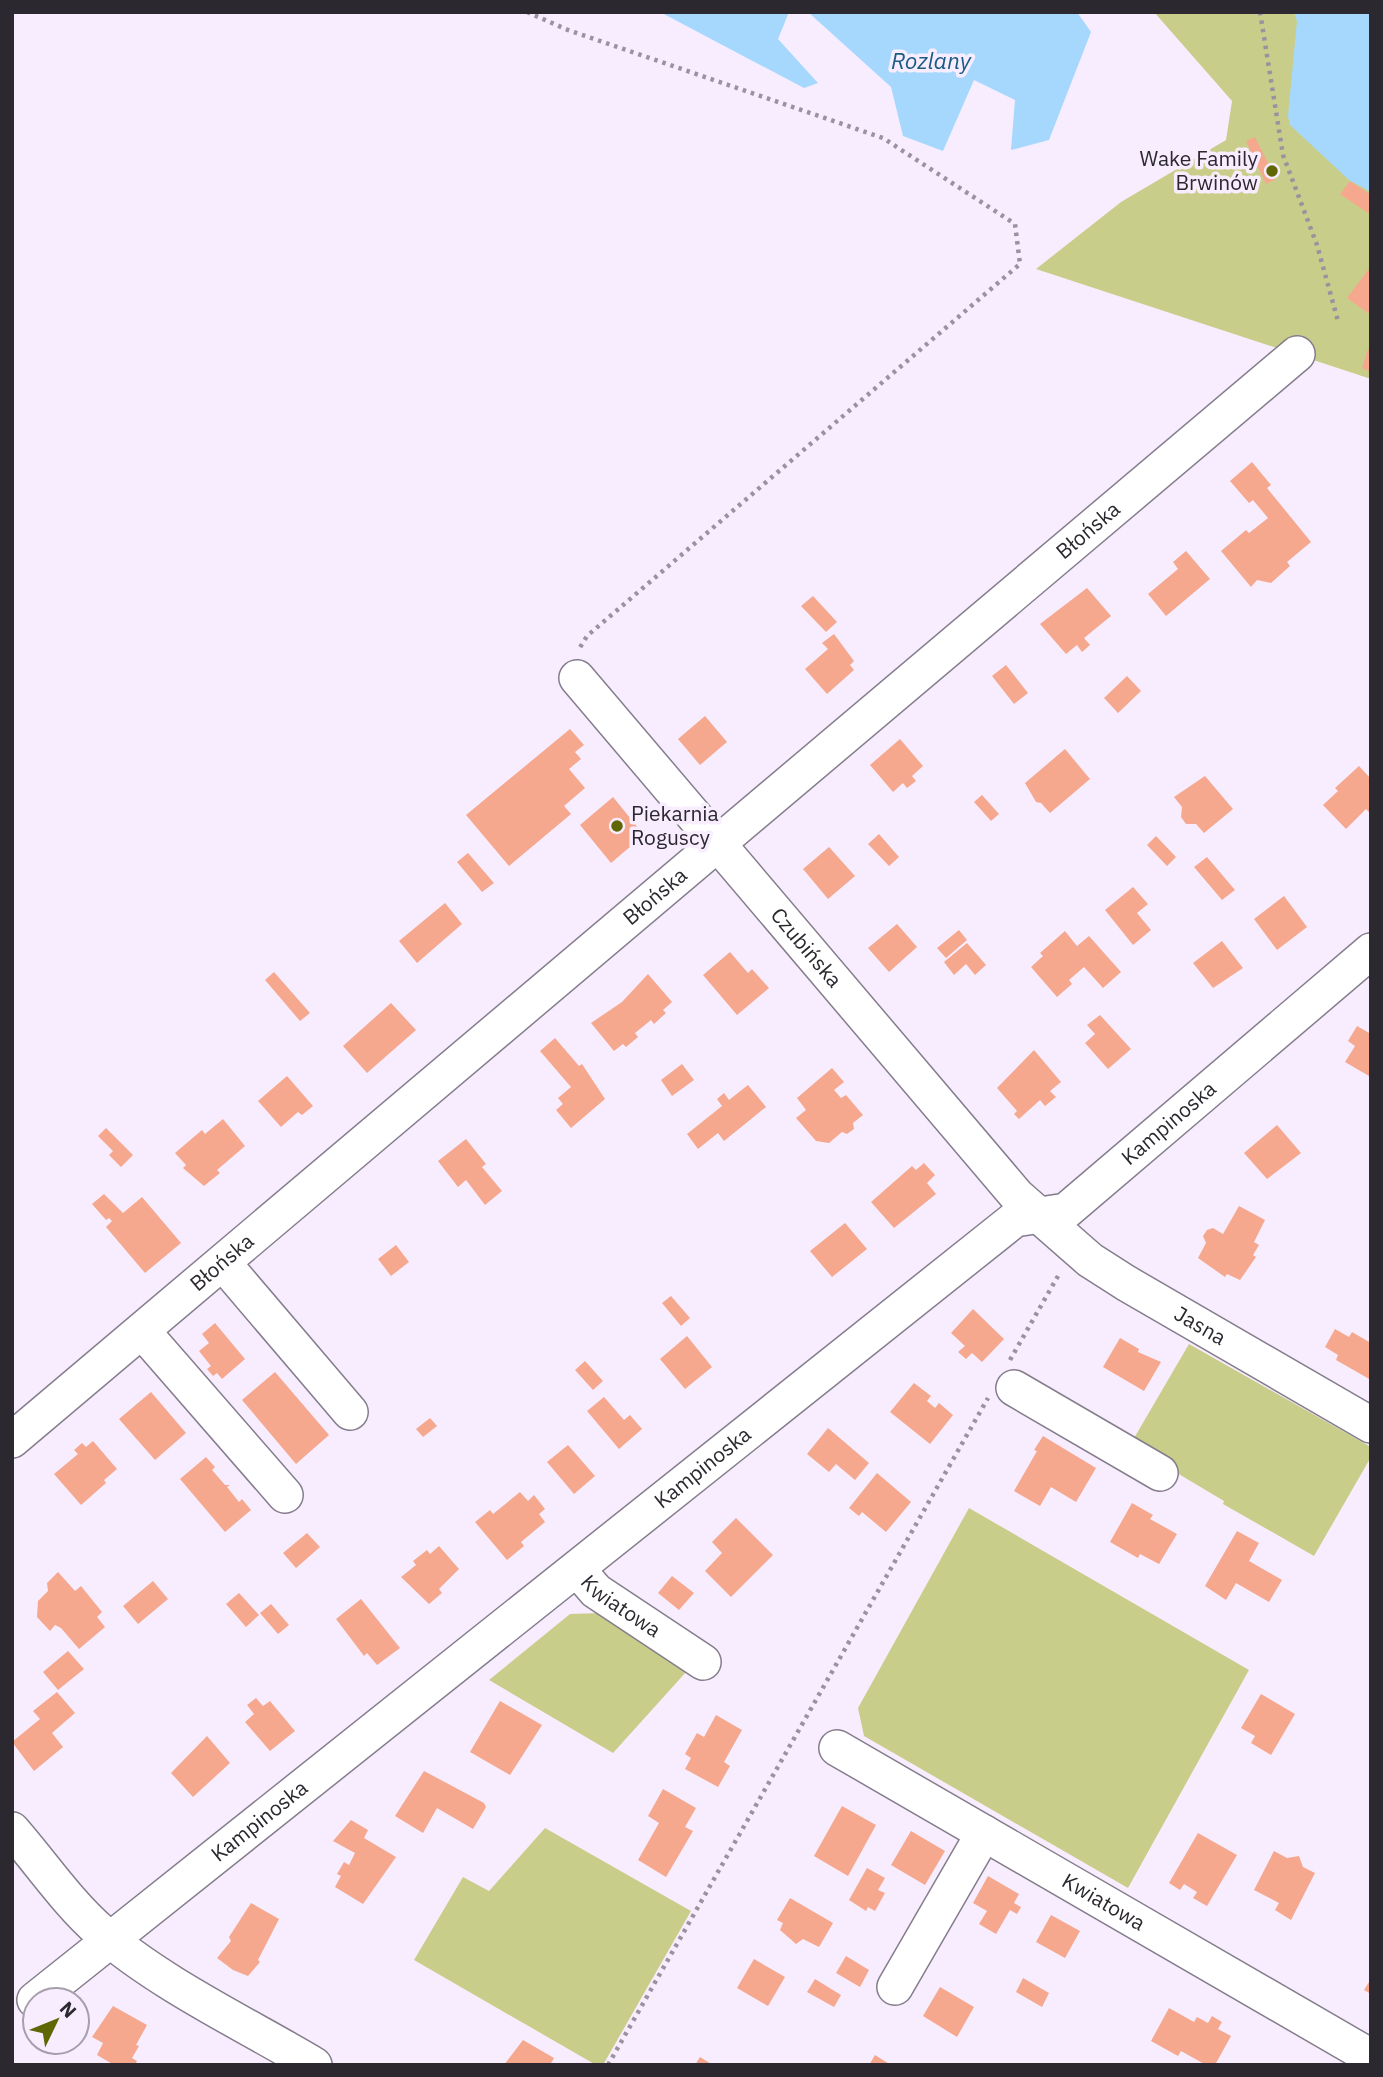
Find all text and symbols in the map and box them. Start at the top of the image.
water label: Rozlany [891,45,972,75]
place label: Wake Family Brwinów [1139,144,1259,196]
marker: Wake Family Brwinów [1264,163,1280,179]
street label: Błońska [1050,495,1125,565]
place label: Piekarnia Roguscy [631,799,719,851]
marker: Piekarnia Roguscy [609,818,625,834]
street label: Błońska [617,861,692,931]
street label: Czubińska [765,901,849,993]
street label: Kampinoska [1115,1074,1222,1171]
street label: Błońska [183,1227,259,1297]
street label: Jasna [1170,1299,1231,1351]
street label: Kampinoska [648,1420,756,1514]
street label: Kwiatowa [575,1568,667,1643]
street label: Kampinoska [205,1773,313,1867]
street label: Kwiatowa [1057,1866,1151,1937]
north arrow [21,1986,91,2056]
text: N [55,1996,82,2023]

